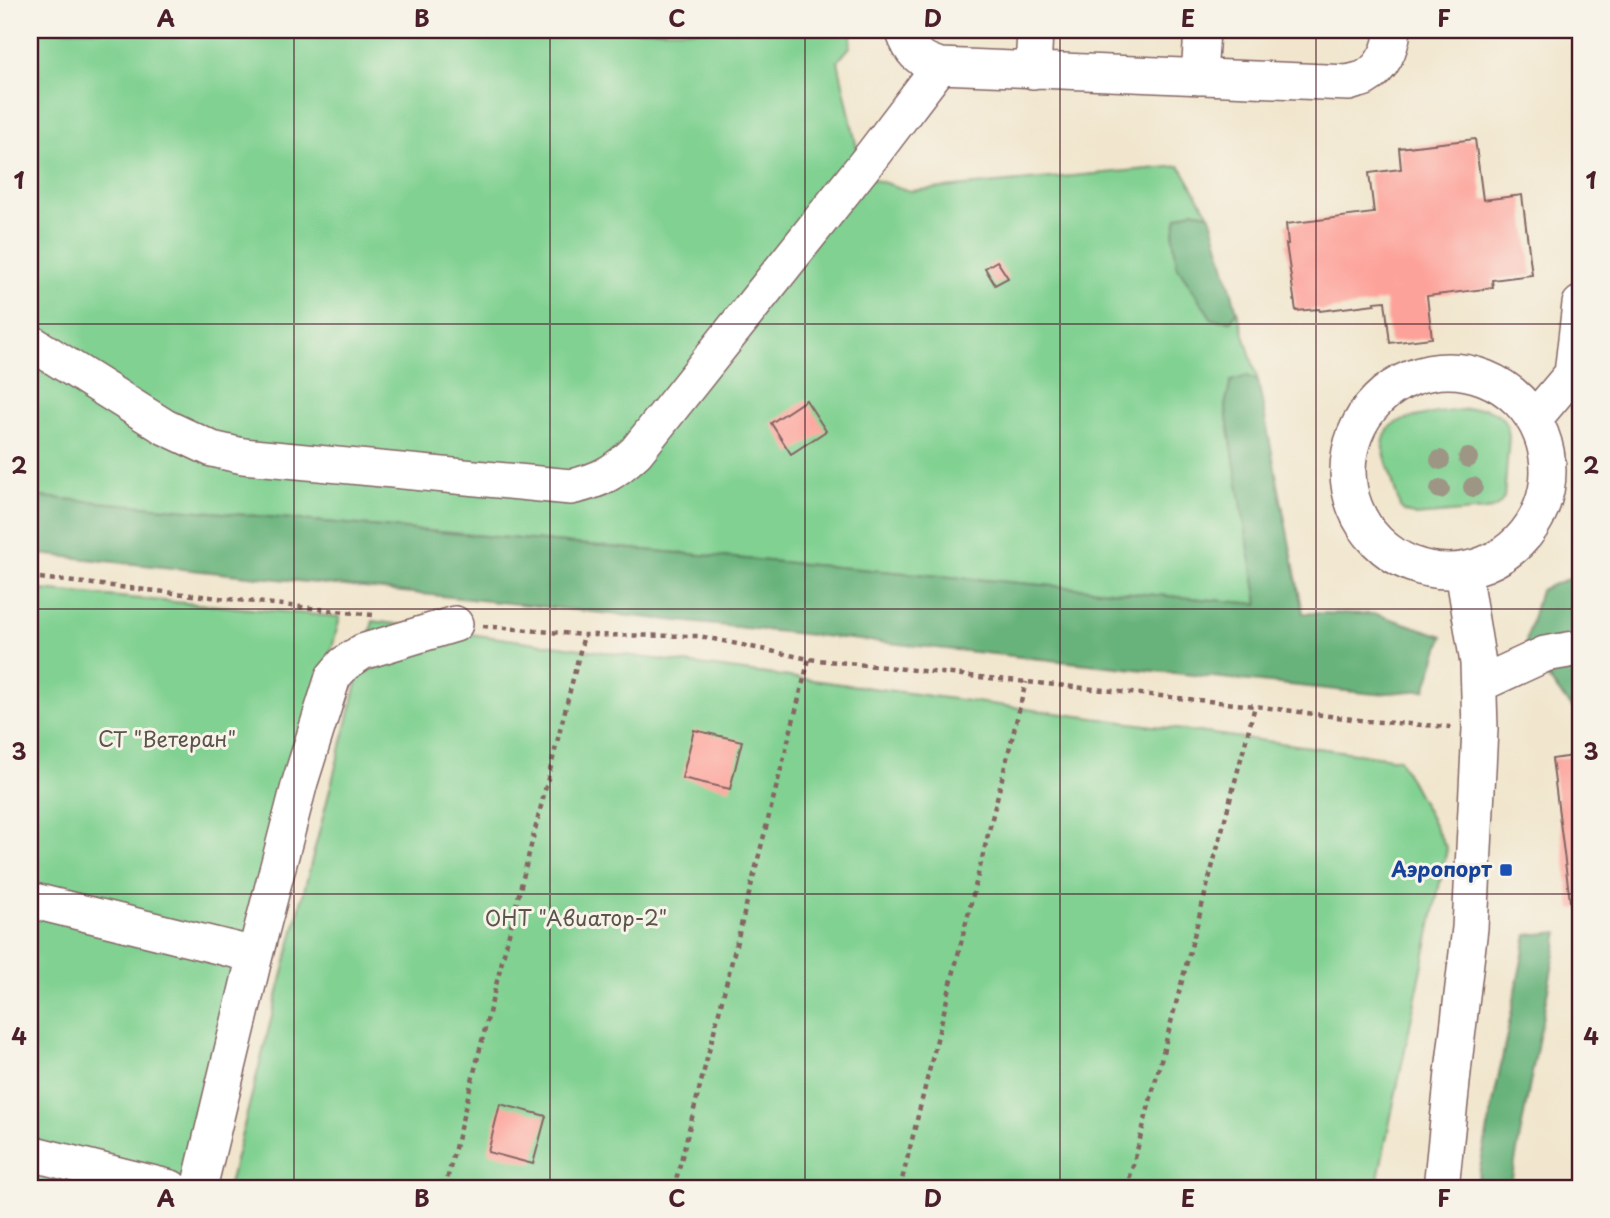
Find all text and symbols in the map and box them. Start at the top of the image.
text: A [157,0,175,35]
text: B [414,0,430,35]
text: C [668,0,686,35]
text: D [924,0,942,35]
text: E [1181,0,1195,35]
text: F [1437,0,1451,35]
text: 1 [14,162,25,197]
text: 1 [1586,162,1597,197]
text: 2 [11,447,27,482]
text: 2 [1583,447,1599,482]
park label: СТ "Ветеран" [98,722,236,754]
text: 3 [11,733,27,768]
text: 3 [1583,733,1599,768]
place label: Аэропорт [1390,852,1493,884]
marker: Аэропорт [1498,862,1514,878]
park label: ОНТ "Авиатор-2" [485,901,667,933]
text: 4 [11,1018,27,1053]
text: 4 [1583,1018,1599,1053]
text: A [157,1180,175,1215]
text: B [414,1180,430,1215]
text: C [668,1180,686,1215]
text: D [924,1180,942,1215]
text: E [1181,1180,1195,1215]
text: F [1437,1180,1451,1215]

